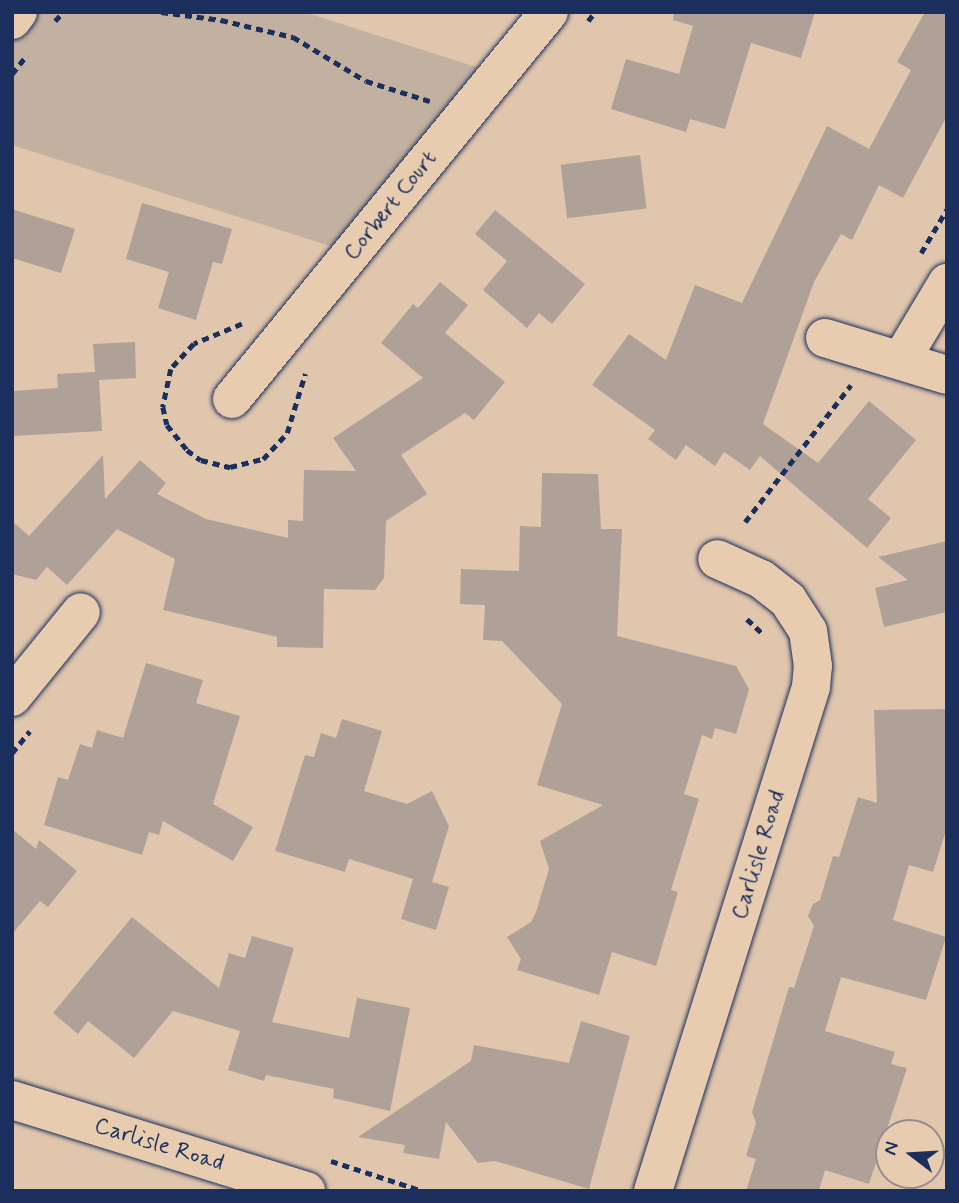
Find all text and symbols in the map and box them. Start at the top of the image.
street label: Corbert Court [337,144,445,268]
street label: Carlisle Road [727,789,791,921]
street label: Carlisle Road [93,1113,225,1177]
north arrow [875,1119,945,1189]
text: N [878,1139,905,1158]

